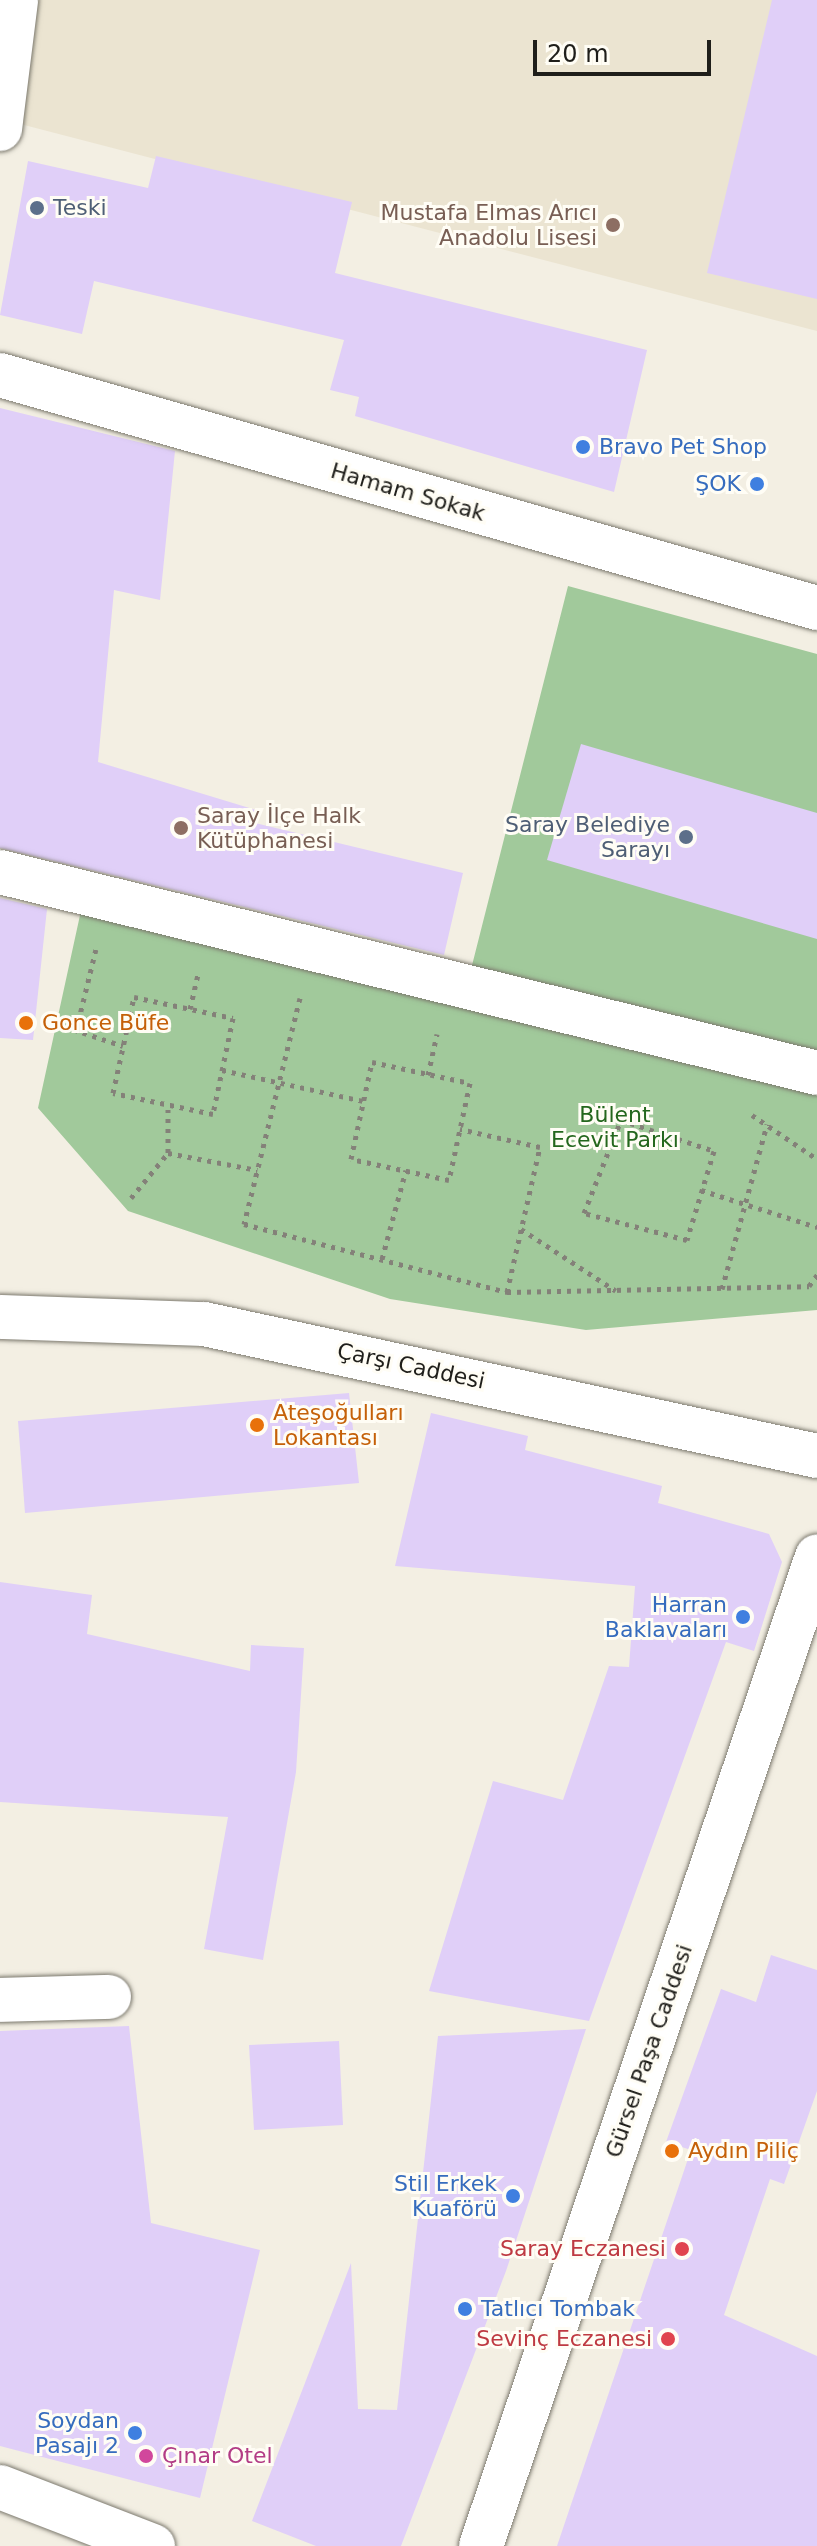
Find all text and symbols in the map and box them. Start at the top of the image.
scale bar [537,24,715,74]
text: 20 m [547,40,609,68]
place label: Teski [53,195,107,221]
marker: Teski [28,199,46,217]
place label: Mustafa Elmas Arıcı Anadolu Lisesi [380,199,597,250]
marker: Mustafa Elmas Arıcı Anadolu Lisesi [604,216,622,234]
place label: Bravo Pet Shop [599,434,767,460]
marker: Bravo Pet Shop [574,438,592,456]
street label: Hamam Sokak [328,457,488,527]
place label: ŞOK [695,471,741,497]
marker: ŞOK [748,475,766,493]
place label: Saray İlçe Halk Kütüphanesi [197,802,361,854]
place label: Saray Belediye Sarayı [505,811,670,862]
marker: Saray İlçe Halk Kütüphanesi [172,819,190,837]
marker: Saray Belediye Sarayı [677,828,695,846]
place label: Gonce Büfe [42,1010,169,1036]
marker: Gonce Büfe [17,1014,35,1032]
park label: Bülent Ecevit Parkı [551,1101,679,1152]
street label: Çarşı Caddesi [335,1337,487,1395]
place label: Ateşoğulları Lokantası [273,1399,404,1450]
marker: Ateşoğulları Lokantası [248,1416,266,1434]
place label: Harran Baklavaları [605,1591,727,1642]
marker: Harran Baklavaları [734,1608,752,1626]
street label: Gürsel Paşa Caddesi [600,1941,698,2161]
place label: Aydın Piliç [688,2138,799,2164]
marker: Aydın Piliç [663,2142,681,2160]
place label: Stil Erkek Kuaförü [394,2170,497,2222]
marker: Stil Erkek Kuaförü [504,2187,522,2205]
place label: Saray Eczanesi [500,2236,666,2262]
marker: Saray Eczanesi [673,2240,691,2258]
place label: Tatlıcı Tombak [481,2296,635,2322]
marker: Tatlıcı Tombak [456,2300,474,2318]
place label: Sevinç Eczanesi [476,2326,652,2352]
marker: Sevinç Eczanesi [659,2330,677,2348]
place label: Soydan Pasajı 2 [35,2407,119,2458]
marker: Soydan Pasajı 2 [126,2424,144,2442]
place label: Çınar Otel [162,2443,273,2469]
marker: Çınar Otel [137,2447,155,2465]

